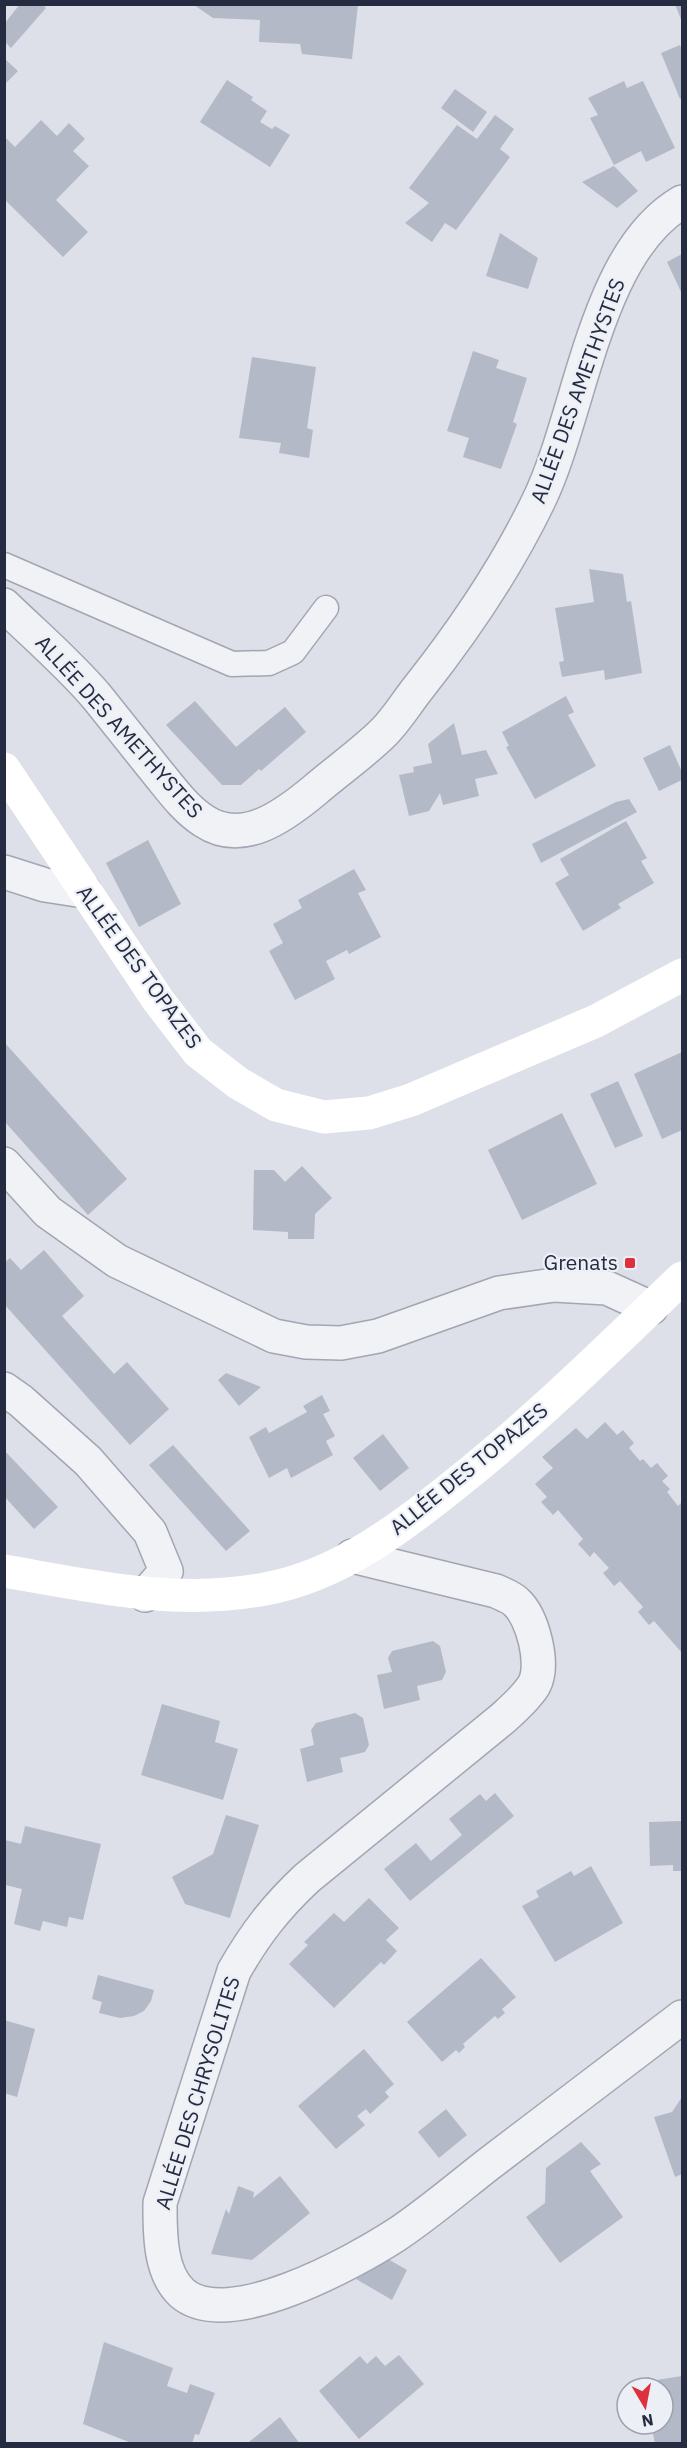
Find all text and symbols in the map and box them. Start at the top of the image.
street label: ALLÉE DES AMETHYSTES [523,274,631,507]
street label: ALLÉE DES AMETHYSTES [30,629,210,824]
street label: ALLÉE DES TOPAZES [71,879,209,1054]
place label: Grenats [544,1248,618,1276]
marker: Grenats [623,1256,637,1270]
street label: ALLÉE DES TOPAZES [383,1396,553,1541]
street label: ALLÉE DES CHRYSOLITES [148,1973,246,2213]
north arrow [615,2376,675,2436]
text: N [640,2410,655,2432]

